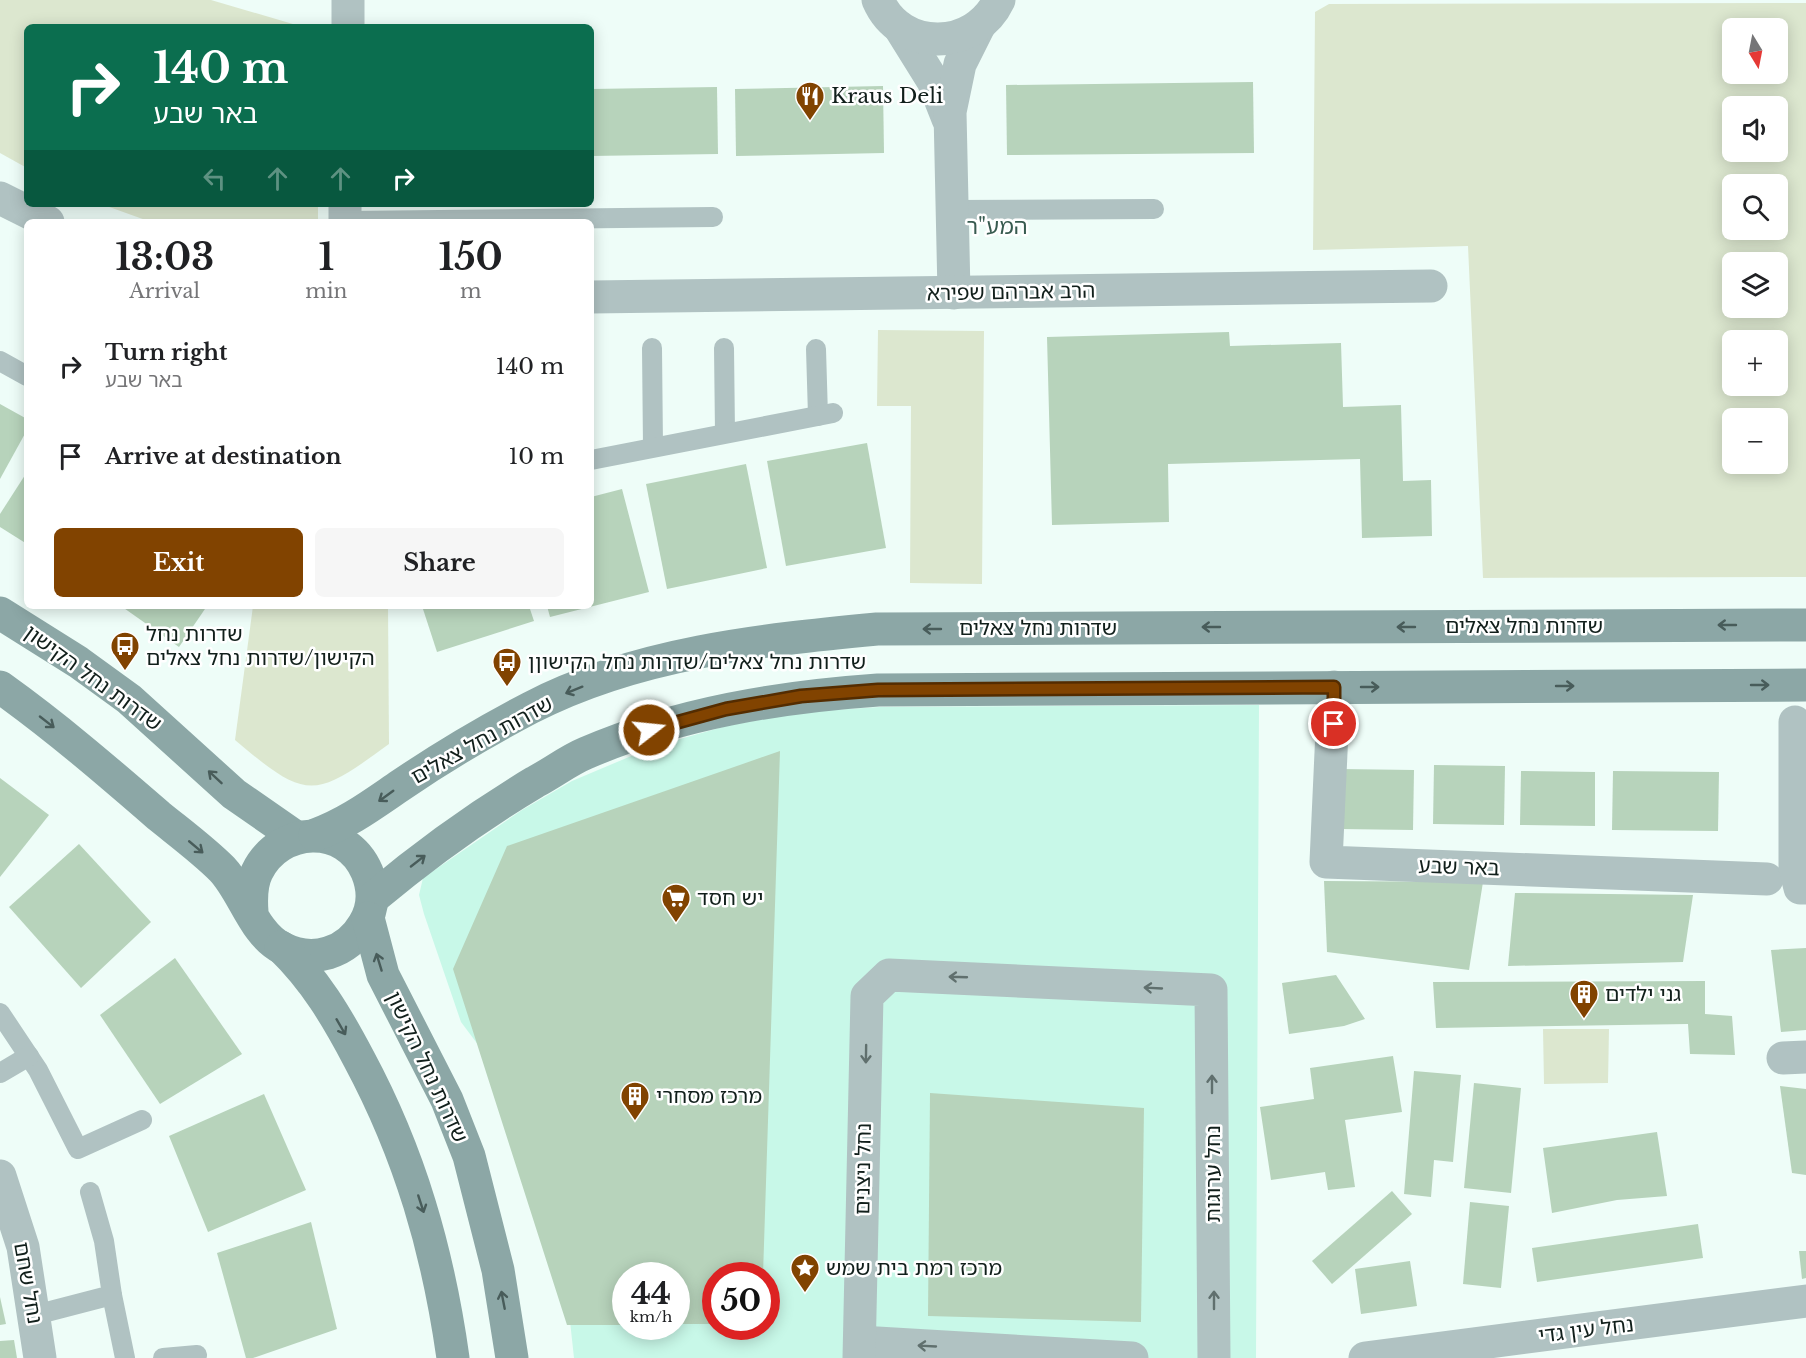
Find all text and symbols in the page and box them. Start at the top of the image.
north arrow [1722,18,1788,84]
map controls [1722,18,1788,474]
text: 140 m [153,42,289,94]
icon: right [54,48,132,126]
restaurant icon: Kraus Deli [794,80,826,122]
place label: Kraus Deli [831,83,943,109]
button: sound [1722,96,1788,162]
text: באר שבע [153,97,258,130]
icon: left [198,162,231,195]
icon: ahead [261,162,294,195]
icon: ahead [324,162,357,195]
icon: right [387,162,420,195]
button: search [1722,174,1788,240]
district label: המע"ר [967,213,1027,240]
text: 13:03 [115,235,214,280]
text: 1 [318,235,334,280]
text: 150 [439,235,503,280]
button: layers [1722,252,1788,318]
street label: הרב אברהם שפירא [927,278,1095,306]
text: Arrival [129,279,200,303]
text: min [305,279,347,303]
text: m [460,279,481,303]
button: + [1722,330,1788,396]
text: Turn right [105,339,227,366]
icon: right [54,350,87,383]
text: 140 m [496,353,564,380]
text: באר שבע [105,368,183,392]
button: − [1722,408,1788,474]
icon: arrive [54,440,87,473]
text: Arrive at destination [105,443,342,470]
text: 10 m [509,443,564,470]
button: Exit [54,528,303,597]
button: Share [315,528,564,597]
street label: שדרות נחל צאלים [1445,613,1603,639]
street label: שדרות נחל צאלים [959,615,1117,641]
street label: שדרות נחל הקישון [19,619,167,737]
one-way arrow [1717,619,1737,631]
place label: שדרות נחל הקישון/שדרות נחל צאלים [146,621,375,671]
one-way arrow [1396,621,1416,632]
one-way arrow [1201,622,1221,633]
one-way arrow [922,623,942,635]
bus stop icon: שדרות נחל הקישון/שדרות נחל צאלים [109,630,141,672]
bus stop icon: שדרות נחל צאלים/שדרות נחל הקישוןן [491,646,523,688]
place label: שדרות נחל צאלים/שדרות נחל הקישוןן [528,649,866,675]
one-way arrow [1750,679,1770,691]
one-way arrow [1555,680,1575,692]
one-way arrow [1360,681,1380,692]
one-way arrow [565,685,584,696]
street label: שדרות נחל צאלים [407,690,557,790]
position arrow [617,698,681,762]
pin [1308,698,1359,749]
icon: arrive [1317,707,1350,740]
one-way arrow [39,715,55,728]
one-way arrow [208,770,223,784]
one-way arrow [379,790,395,802]
one-way arrow [188,841,204,854]
street label: באר שבע [1418,853,1500,881]
one-way arrow [410,854,426,867]
supermarket icon: יש חסד [660,882,692,924]
place label: יש חסד [697,885,763,911]
one-way arrow [372,953,383,972]
one-way arrow [949,972,969,983]
building icon: גני ילדים [1568,978,1600,1020]
place label: גני ילדים [1605,981,1681,1007]
one-way arrow [1144,982,1164,993]
street label: שדרות נחל הקישון [381,987,473,1147]
one-way arrow [336,1017,347,1035]
one-way arrow [860,1044,871,1064]
one-way arrow [1206,1074,1218,1094]
building icon: מרכז מסחרי [619,1080,651,1122]
place label: מרכז מסחרי [656,1083,762,1109]
street label: נחל ניצנים [849,1123,877,1215]
street label: נחל ערוגות [1200,1125,1226,1223]
one-way arrow [416,1194,427,1213]
street label: נחל שחם [8,1240,48,1326]
place icon: מרכז רמת בית שמש [789,1252,821,1294]
place label: מרכז רמת בית שמש [826,1255,1002,1281]
speed limit sign: 50 [702,1262,780,1340]
text: 44 [631,1275,671,1312]
one-way arrow [1208,1290,1220,1310]
one-way arrow [497,1291,508,1310]
text: km/h [630,1307,672,1326]
street label: נחל עין גדי [1537,1311,1635,1349]
one-way arrow [917,1340,937,1351]

